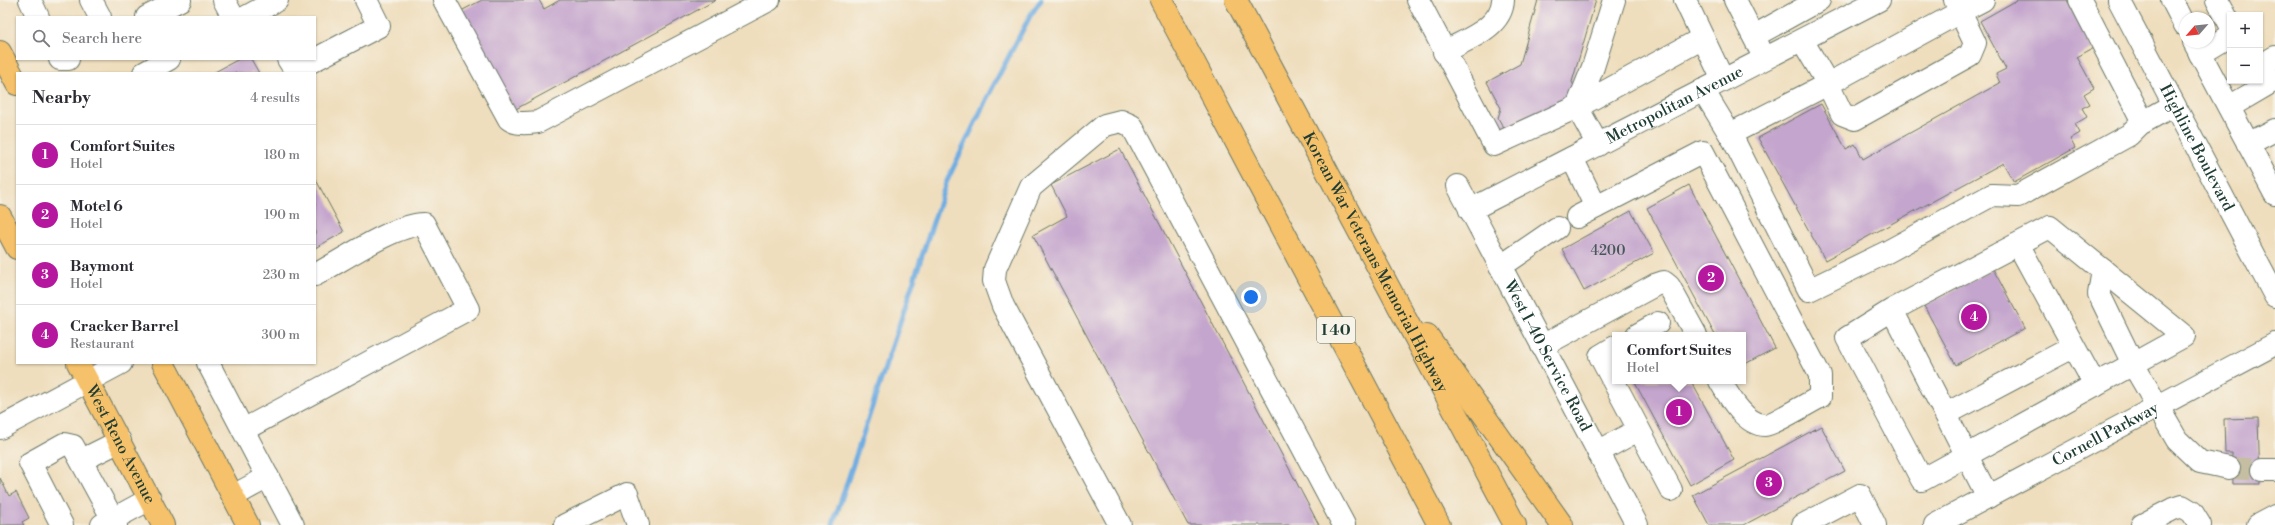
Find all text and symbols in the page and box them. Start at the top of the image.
north arrow [2179,12,2215,48]
map controls [2227,12,2263,84]
button: + [2227,12,2263,48]
search box [16,16,316,60]
icon: search [30,27,52,49]
text: Search here [62,29,142,48]
button: − [2227,48,2263,84]
street label: Metropolitan Avenue [1603,61,1747,148]
street label: Highline Boulevard [2155,81,2239,215]
text: Nearby [32,87,91,109]
text: 4 results [250,90,300,106]
street label: Korean War Veterans Memorial Highway [1298,129,1453,396]
text: Comfort Suites [70,137,175,156]
text: 1 [42,147,48,163]
text: 180 m [264,147,300,163]
text: Hotel [70,156,103,172]
text: Motel 6 [70,197,123,216]
text: 2 [41,207,49,223]
text: 190 m [264,207,300,223]
text: Hotel [70,216,103,232]
house number: 4200 [1591,242,1625,260]
text: Baymont [70,257,134,276]
pin: 2 [1698,263,1724,293]
text: 3 [41,267,49,283]
text: 230 m [263,267,300,283]
text: Hotel [70,276,103,292]
street label: West I-40 Service Road [1499,276,1596,435]
your location [1241,287,1261,307]
pin: 4 [1961,302,1987,332]
text: Cracker Barrel [70,317,179,336]
road number: I 40 [1317,317,1355,343]
text: 4 [41,327,49,343]
text: 300 m [262,327,300,343]
popup [1612,332,1746,384]
text: Restaurant [70,336,135,352]
text: Comfort Suites [1626,341,1732,360]
text: Hotel [1626,360,1659,376]
street label: West Reno Avenue [81,381,160,507]
pin: 1 [1666,397,1692,427]
street label: Cornell Parkway [2049,398,2162,471]
pin: 3 [1756,468,1782,498]

